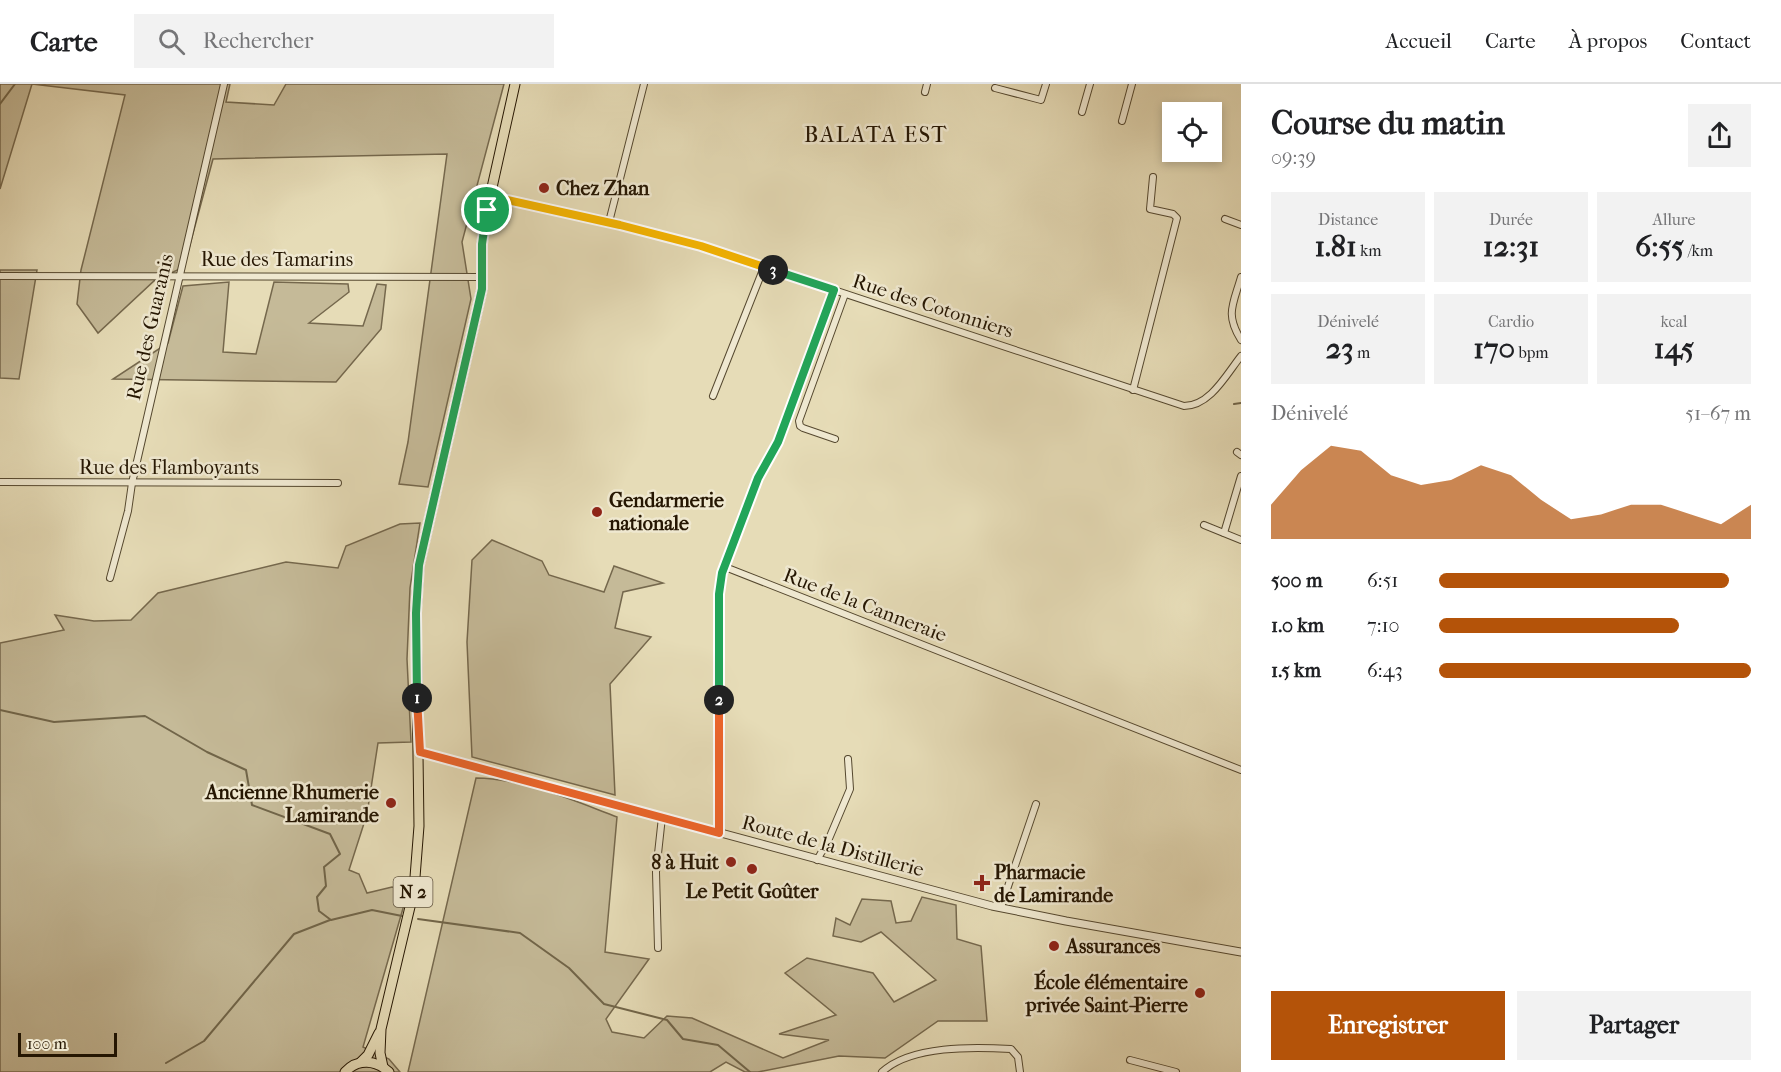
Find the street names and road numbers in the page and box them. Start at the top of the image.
street label: Rue des Tamarins [201,248,353,271]
street label: Rue des Guaranis [122,252,178,402]
street label: Rue des Cotonniers [850,269,1016,343]
street label: Rue des Flamboyants [79,456,259,479]
street label: Rue de la Canneraie [780,563,950,647]
street label: Route de la Distillerie [739,811,927,881]
road number: N 2 [394,877,432,907]

